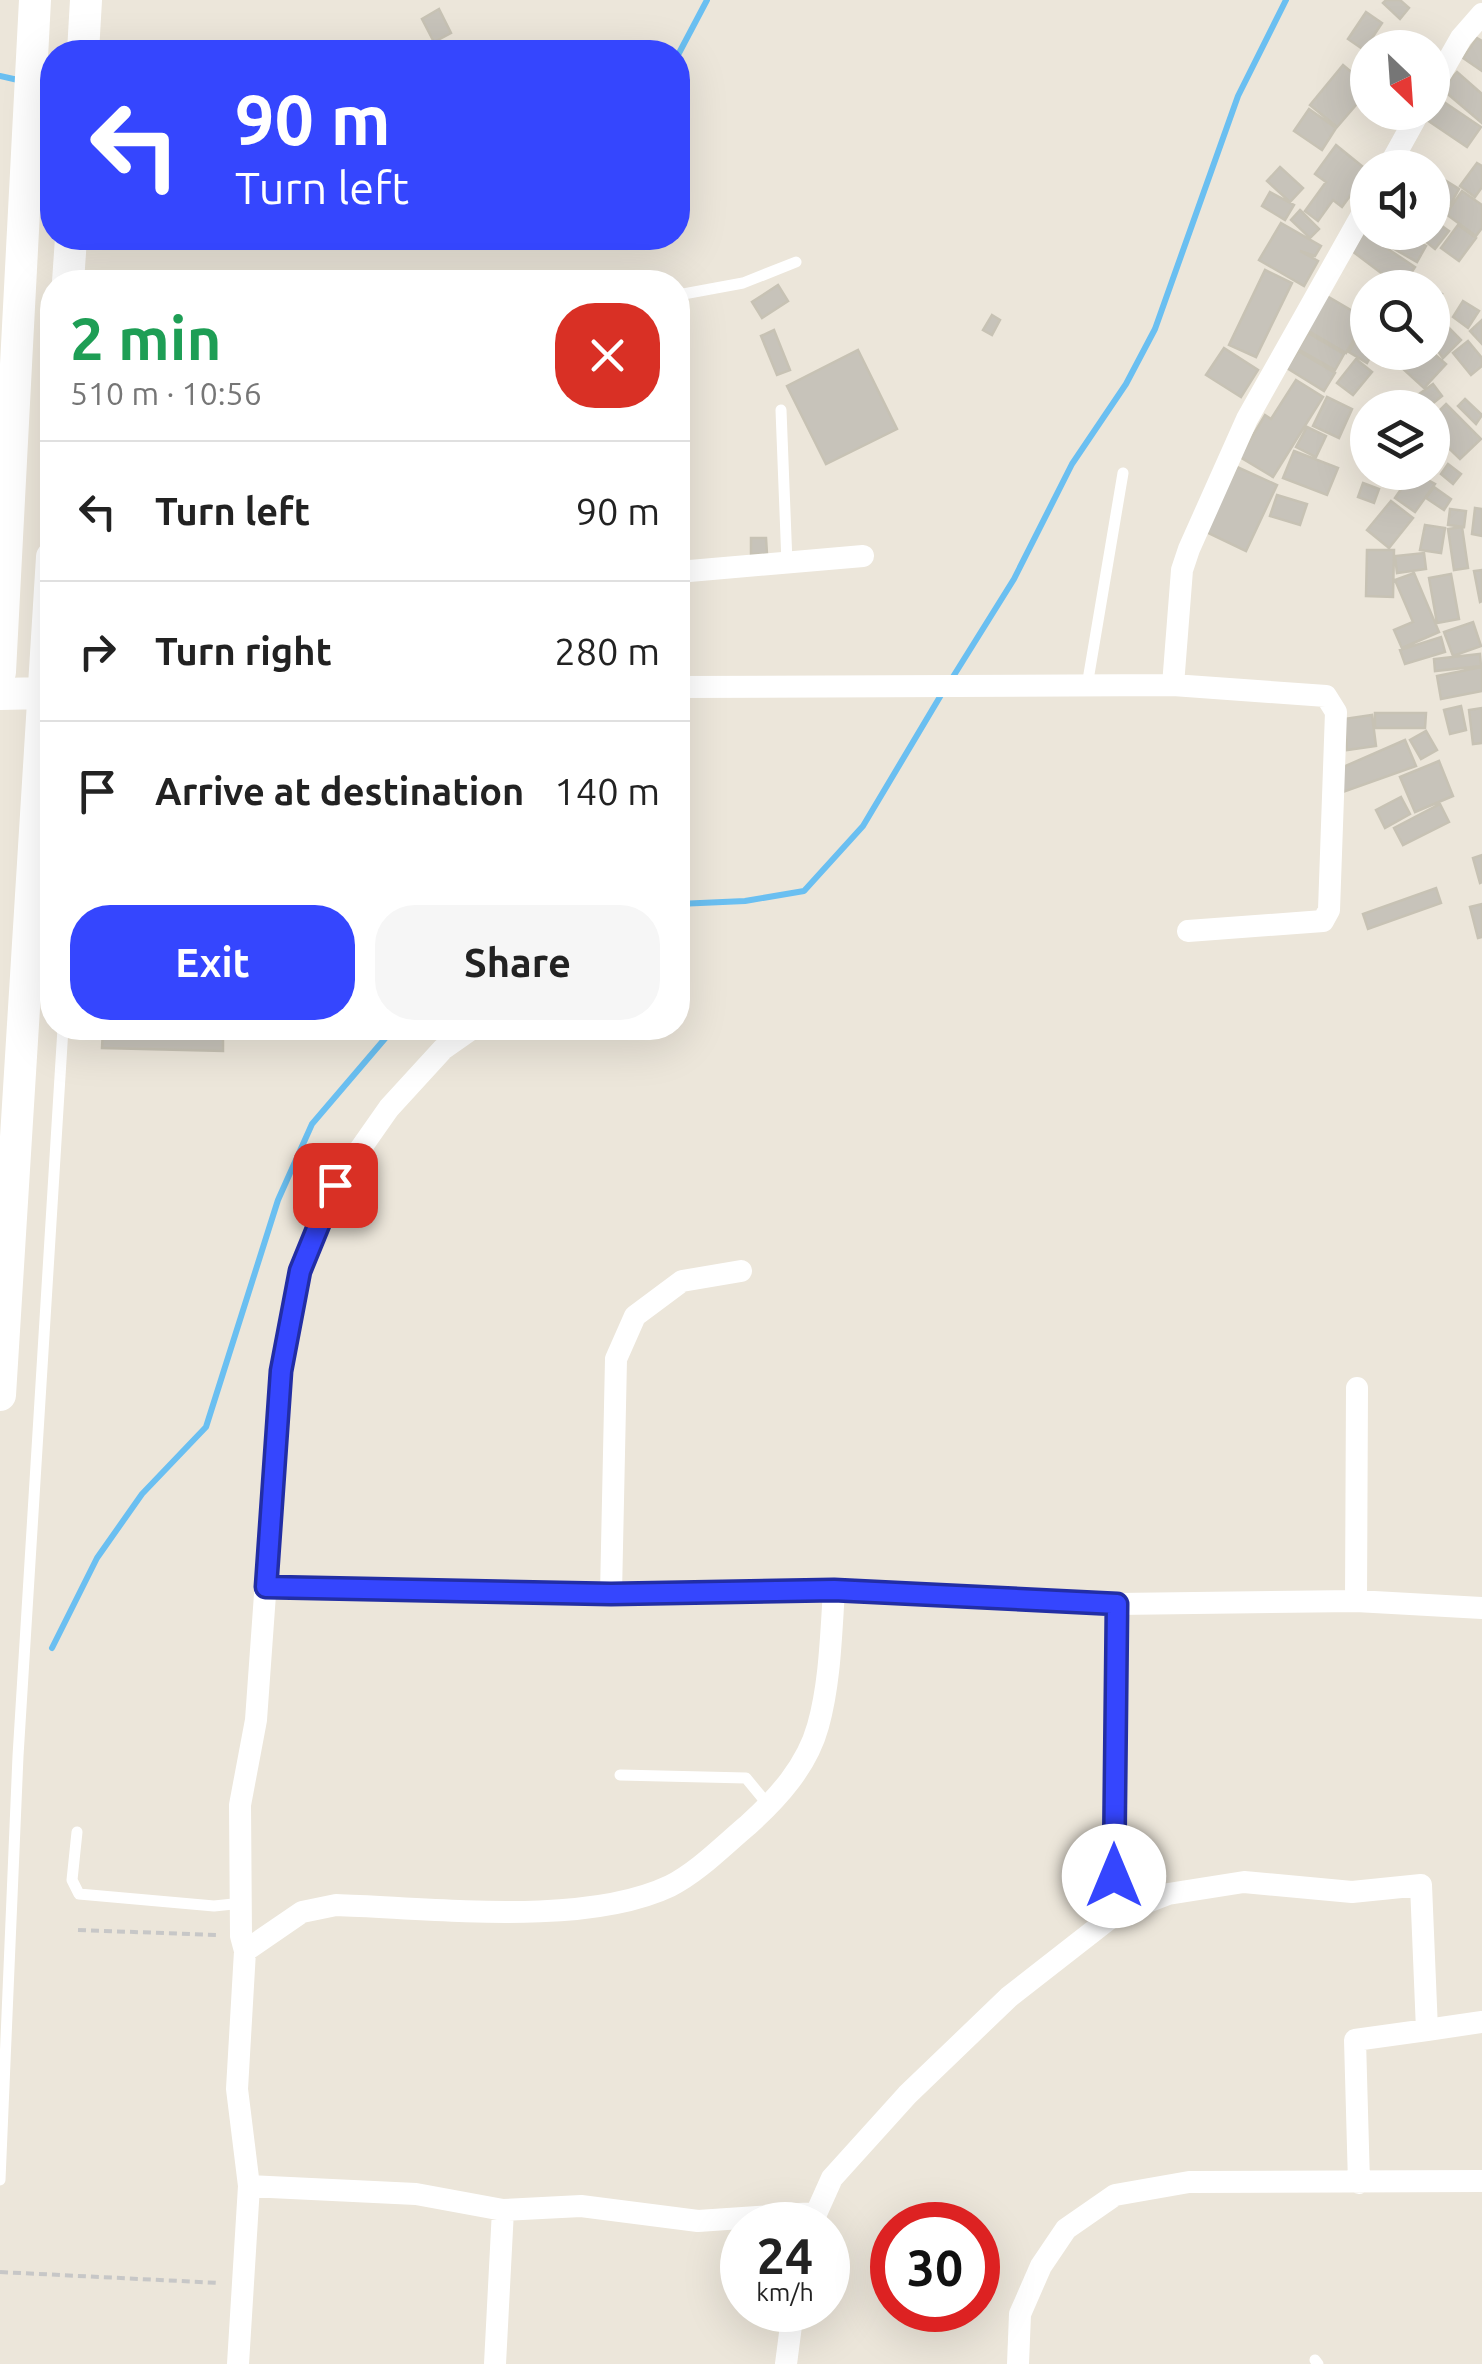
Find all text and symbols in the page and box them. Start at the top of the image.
north arrow [1350,30,1450,130]
map controls [1350,30,1450,490]
icon: left [70,80,200,210]
text: 90 m [235,80,391,158]
button: sound [1350,150,1450,250]
text: Turn left [235,162,409,213]
button: search [1350,270,1450,370]
button: close [555,303,660,408]
text: 2 min [70,304,222,371]
text: 510 m · 10:56 [70,375,262,411]
button: layers [1350,390,1450,490]
icon: left [70,484,125,539]
text: Turn left [155,490,310,532]
text: 90 m [576,490,660,532]
icon: right [70,624,125,679]
text: Turn right [155,630,332,672]
text: 280 m [554,630,660,672]
icon: arrive [70,764,125,819]
text: Arrive at destination [155,770,524,812]
text: 140 m [554,770,660,812]
button: Exit [70,905,355,1020]
button: Share [375,905,660,1020]
pin [293,1143,378,1228]
icon: arrive [308,1158,363,1213]
position arrow [1062,1824,1166,1928]
speed limit sign: 30 [870,2202,1000,2332]
text: 24 [757,2227,813,2283]
text: km/h [756,2278,814,2306]

